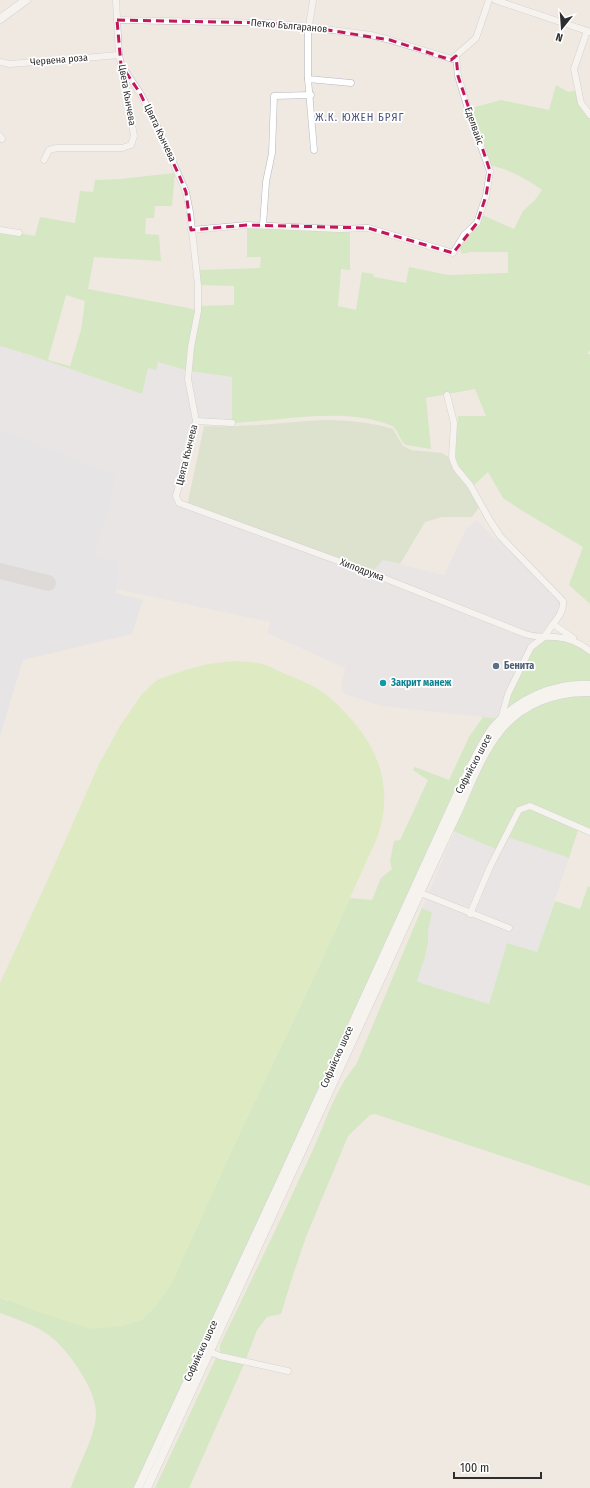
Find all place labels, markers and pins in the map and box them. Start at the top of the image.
place label: Бенита [504,660,534,672]
marker: Бенита [491,661,501,671]
place label: Закрит манеж [390,677,451,689]
marker: Закрит манеж [378,678,388,688]

